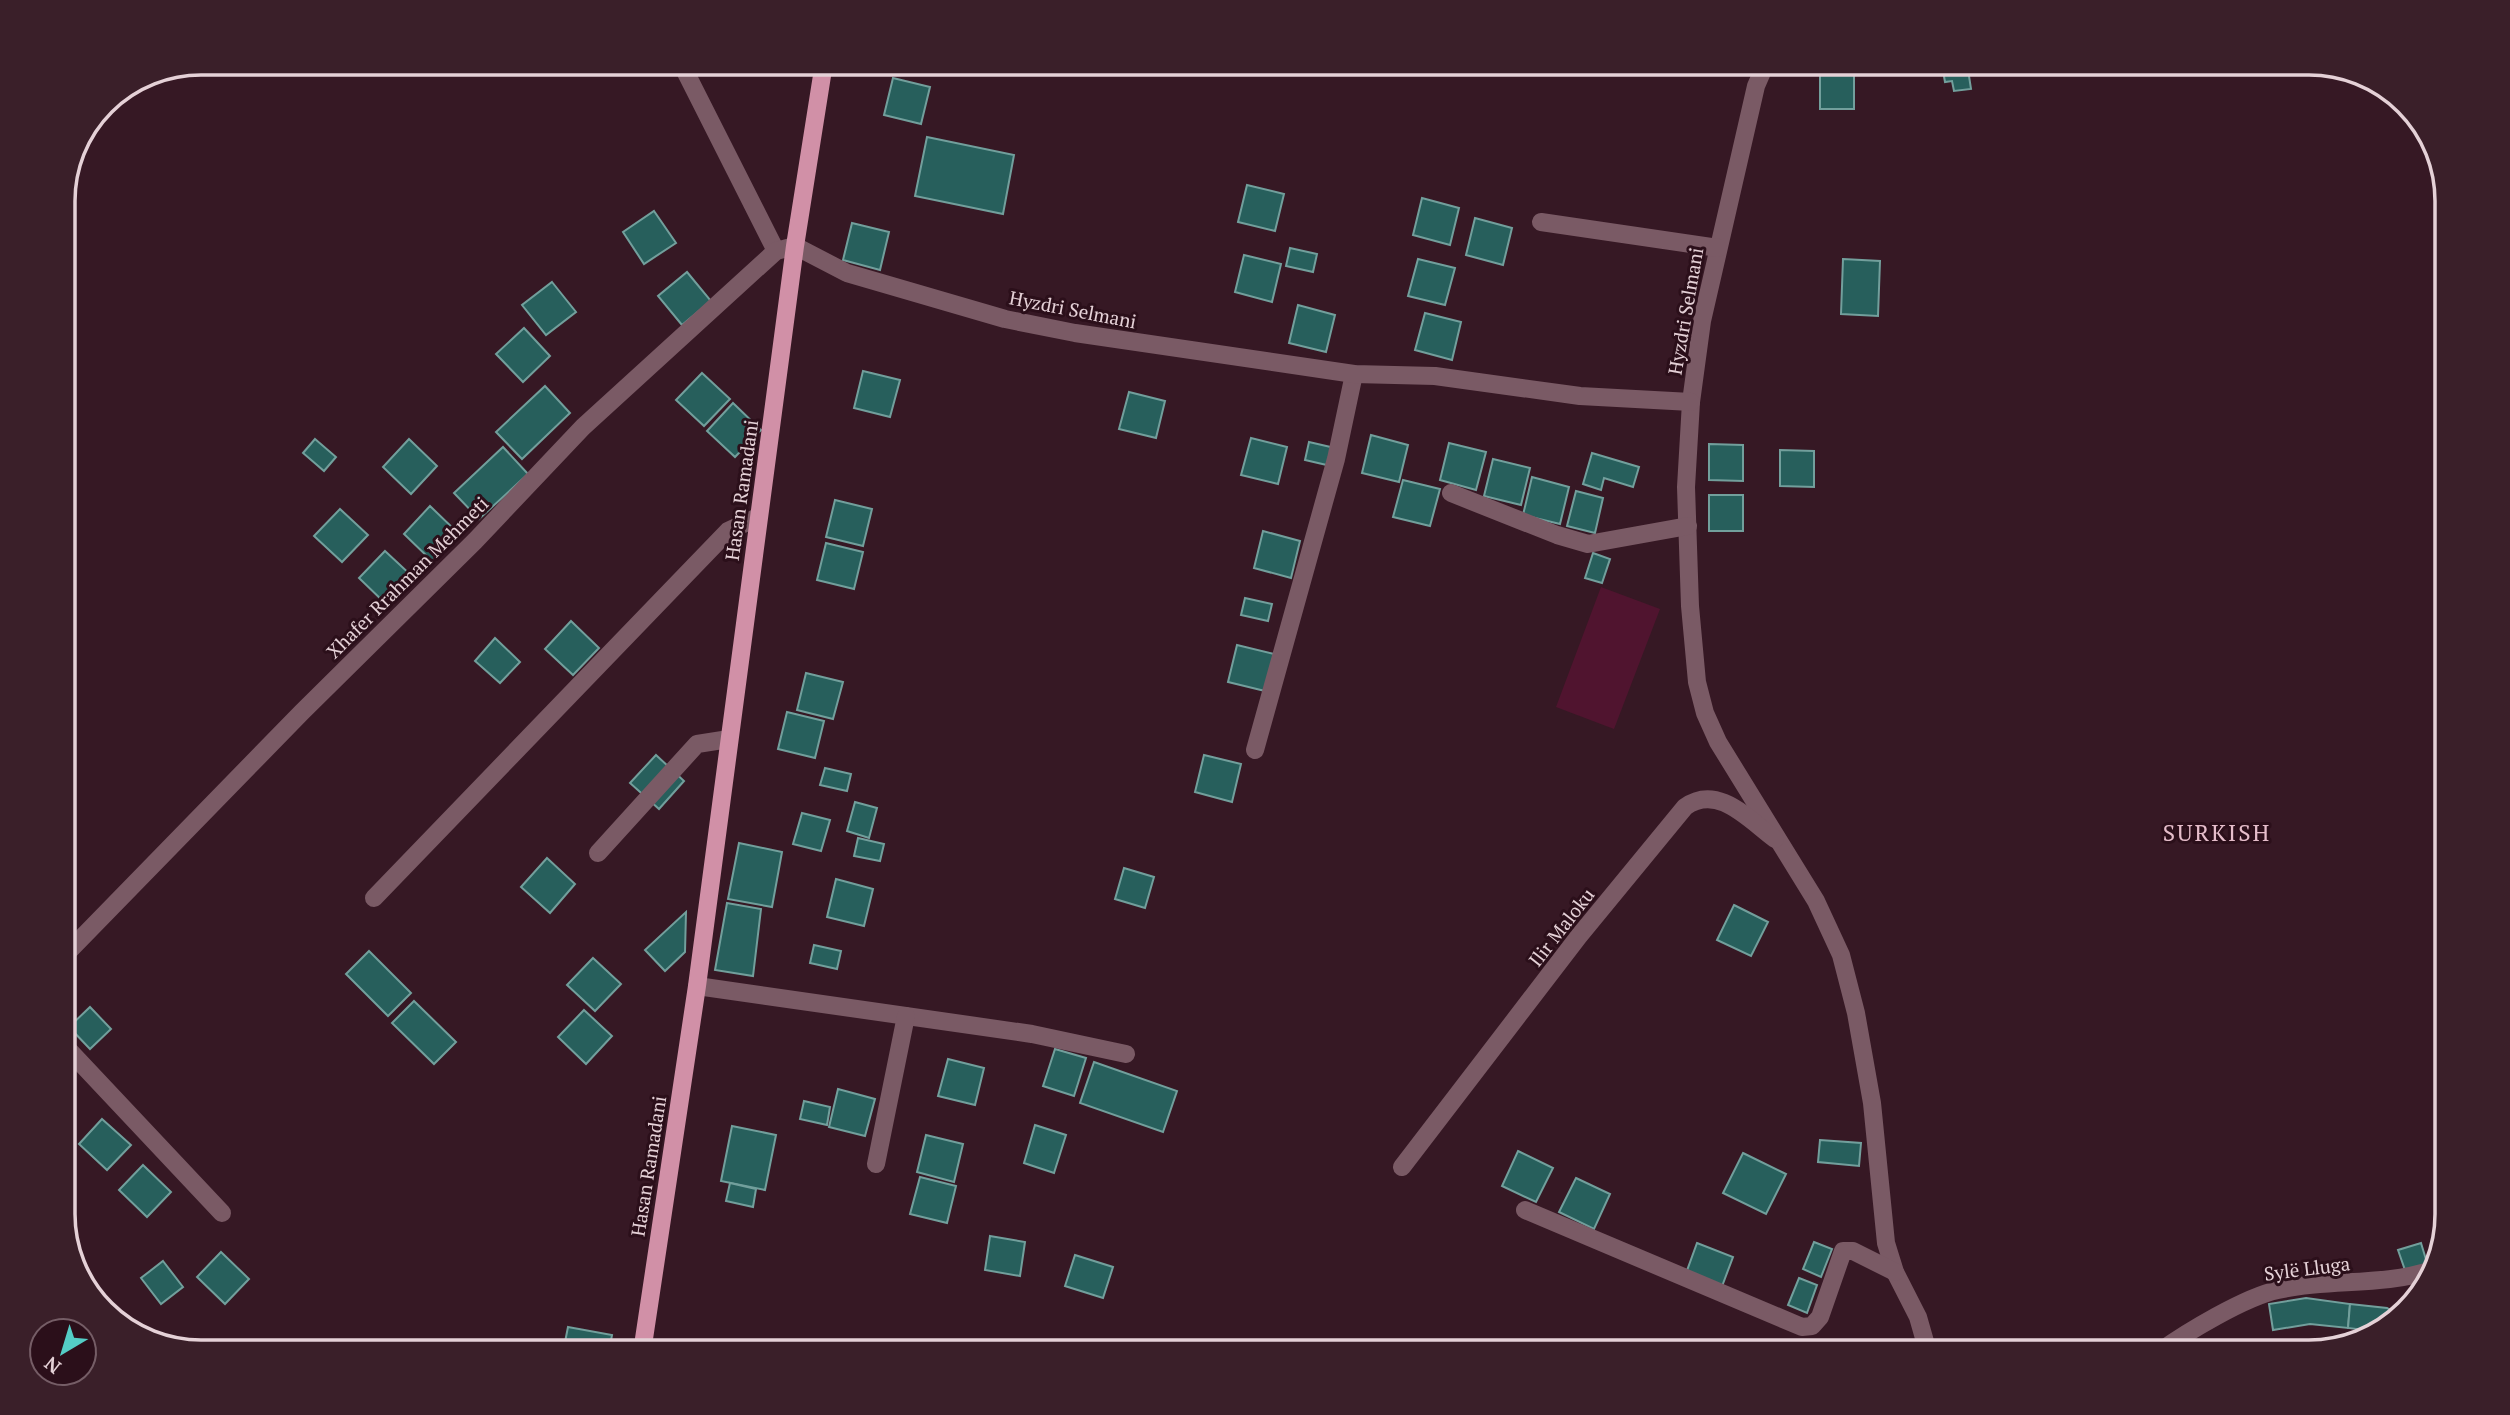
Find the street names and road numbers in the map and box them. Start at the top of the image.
street label: Hyzdri Selmani [1661,245,1709,377]
street label: Hyzdri Selmani [1007,284,1139,334]
street label: Hasan Ramadani [719,418,763,562]
street label: Xhafer Rrahman Mehmeti [321,491,493,663]
street label: Ilir Maloku [1523,883,1600,971]
street label: Hasan Ramadani [625,1094,671,1238]
street label: Sylë Lluga [2263,1250,2352,1286]

